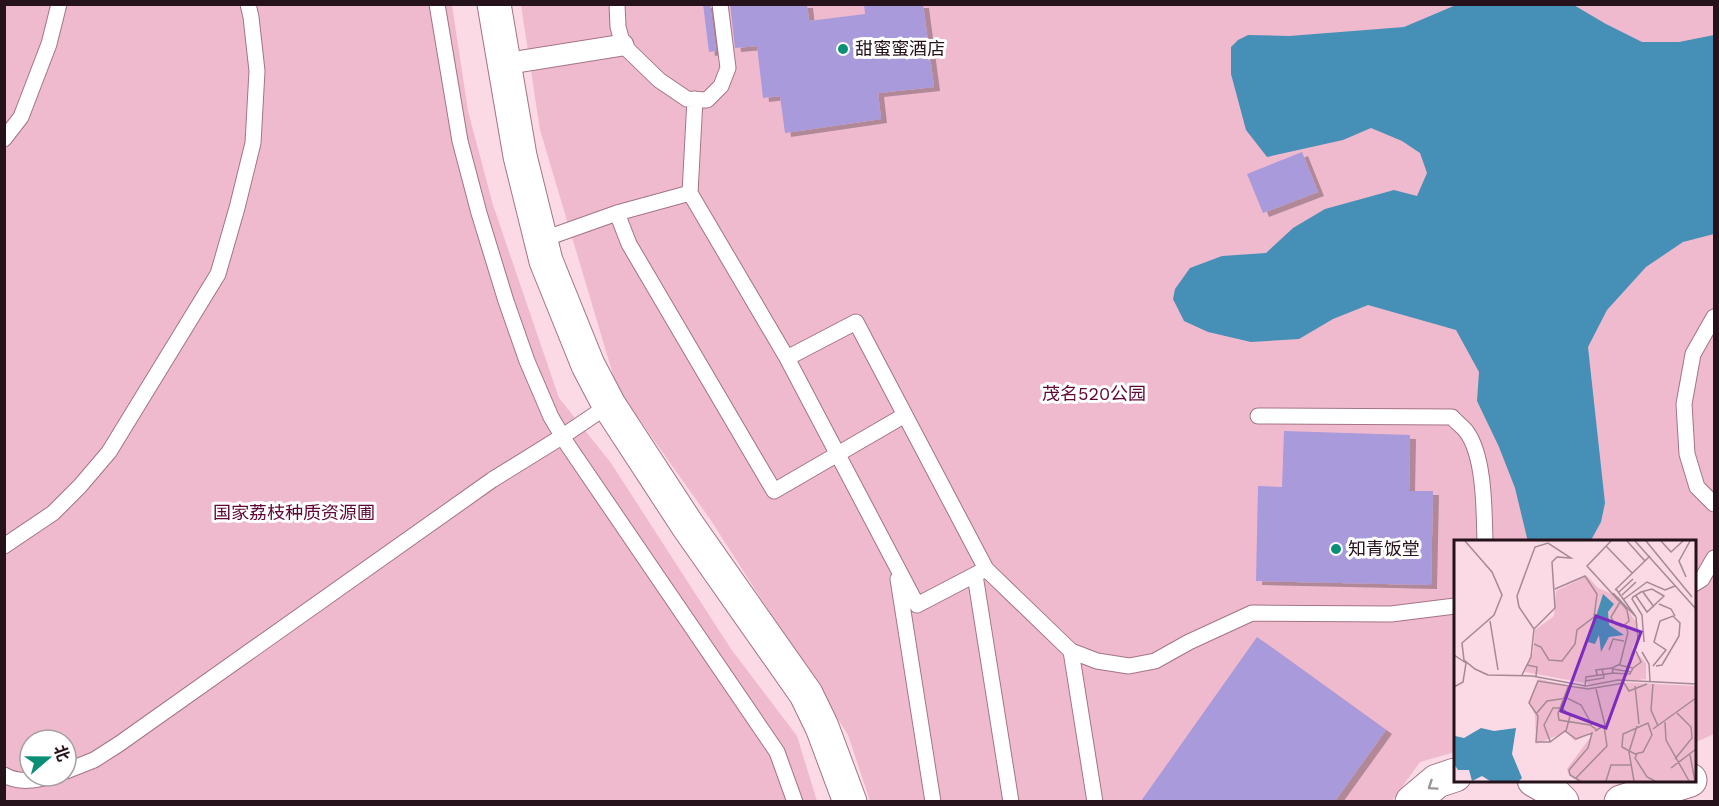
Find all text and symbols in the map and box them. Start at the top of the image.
place label: 甜蜜蜜酒店 [855,38,945,59]
marker: 甜蜜蜜酒店 [836,42,850,56]
park label: 茂名520公园 [1042,383,1146,404]
park label: 国家荔枝种质资源圃 [213,502,375,523]
place label: 知青饭堂 [1348,538,1420,559]
inset map [1454,540,1695,782]
marker: 知青饭堂 [1329,542,1343,556]
north arrow [18,728,78,788]
text: 北 [50,742,73,764]
one-way arrow [1428,779,1439,790]

